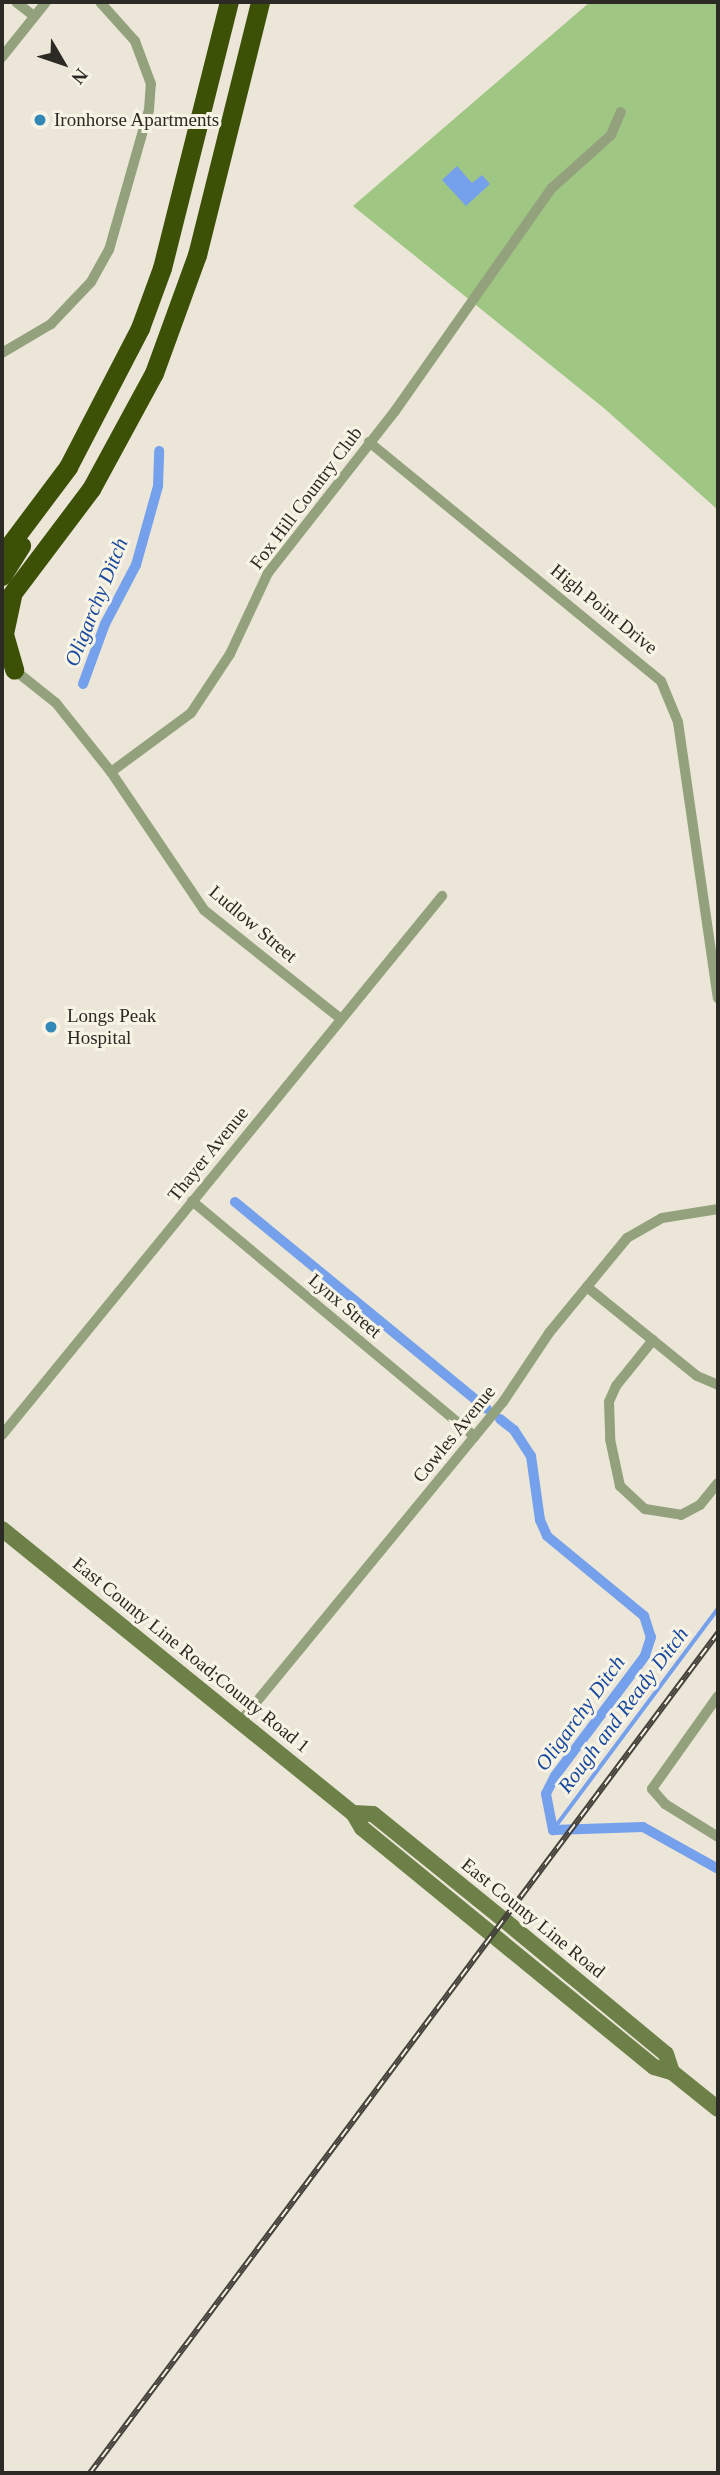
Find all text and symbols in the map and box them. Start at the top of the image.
north arrow [28,28,98,98]
text: N [67,65,92,88]
place label: Ironhorse Apartments [54,109,220,131]
marker: Ironhorse Apartments [32,112,48,128]
street label: Fox Hill Country Club [245,422,367,574]
water label: Oligarchy Ditch [59,534,133,670]
street label: High Point Drive [546,559,662,659]
street label: Ludlow Street [204,881,302,967]
place label: Longs Peak Hospital [67,1005,156,1049]
marker: Longs Peak Hospital [41,1017,61,1037]
street label: Thayer Avenue [163,1102,253,1206]
street label: Lynx Street [304,1269,386,1343]
street label: Cowles Avenue [408,1380,500,1488]
street label: East County Line Road;County Road 1 [68,1552,314,1758]
water label: Rough and Ready Ditch [552,1622,694,1798]
water label: Oligarchy Ditch [530,1650,630,1776]
street label: East County Line Road [457,1853,609,1983]

